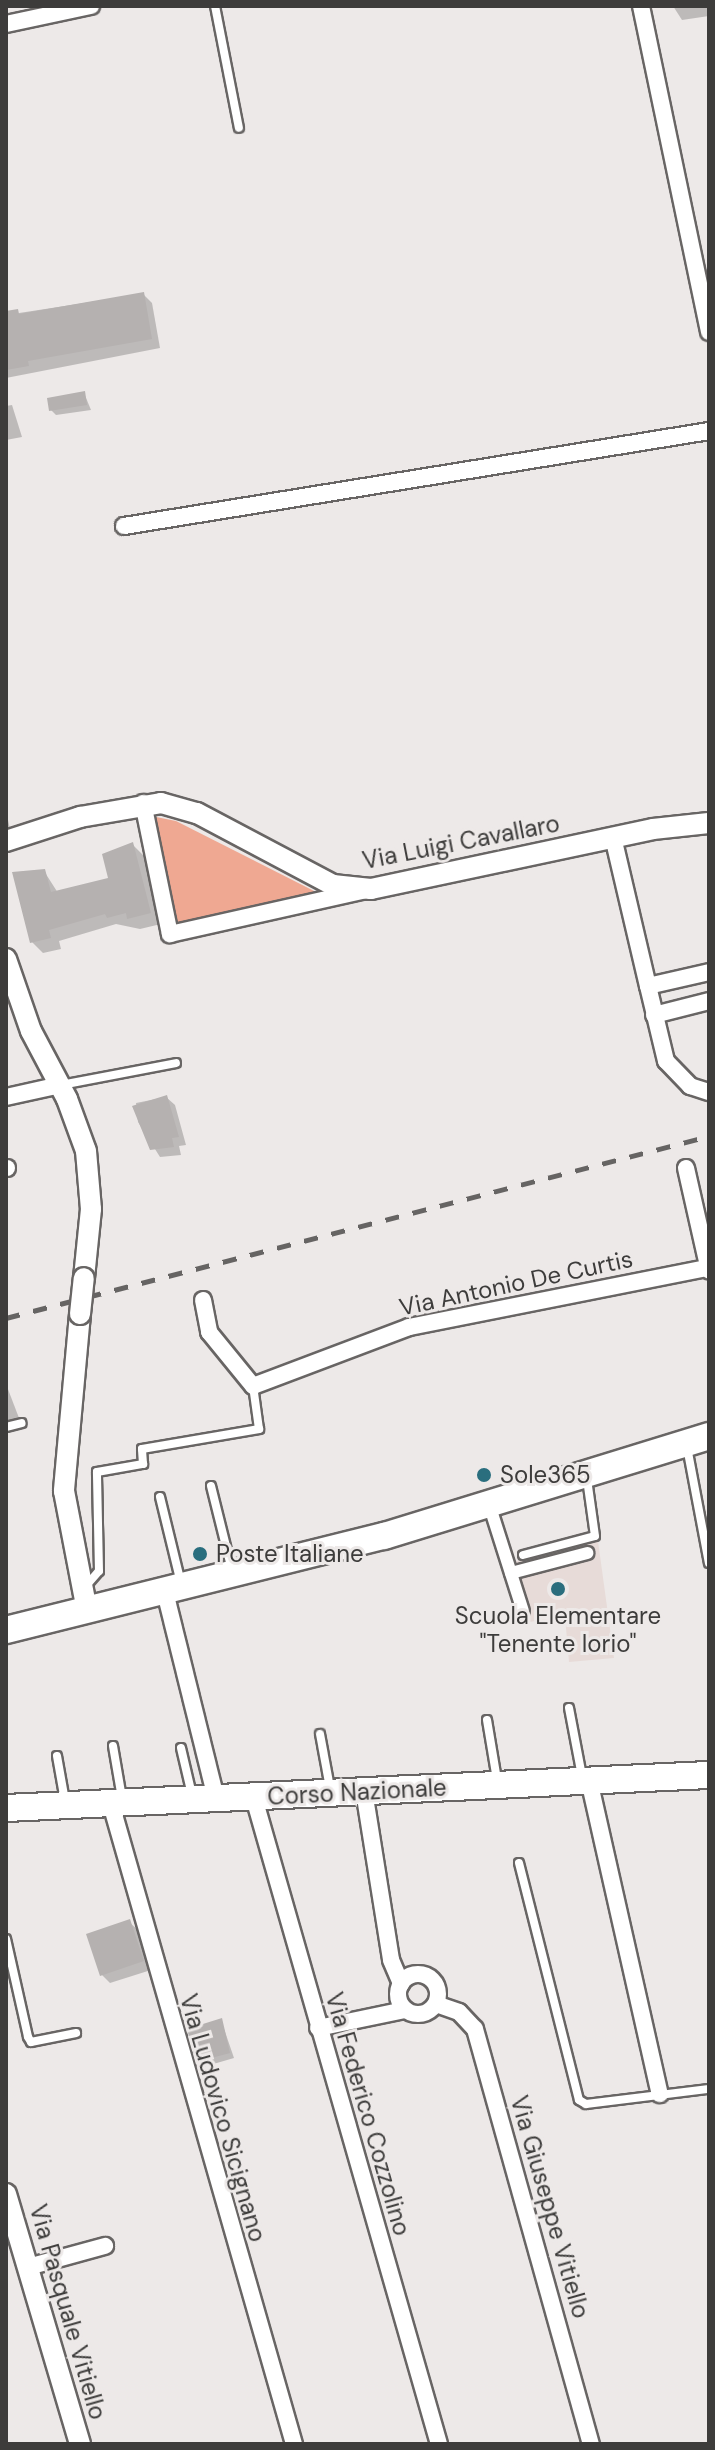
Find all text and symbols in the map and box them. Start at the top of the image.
street label: Via Luigi Cavallaro [360,809,562,875]
street label: Via Antonio De Curtis [397,1244,635,1322]
place label: Sole365 [500,1461,591,1489]
marker: Sole365 [475,1466,493,1484]
place label: Poste Italiane [216,1540,364,1568]
marker: Poste Italiane [191,1545,209,1563]
marker: Scuola Elementare "Tenente Iorio" [549,1580,567,1598]
place label: Scuola Elementare "Tenente Iorio" [455,1602,661,1658]
street label: Corso Nazionale [267,1773,447,1811]
street label: Via Federico Cozzolino [319,1989,417,2239]
street label: Via Ludovico Sicignano [174,1991,272,2245]
street label: Via Giuseppe Vitiello [504,2092,596,2322]
street label: Via Pasquale Vitiello [23,2201,113,2423]

